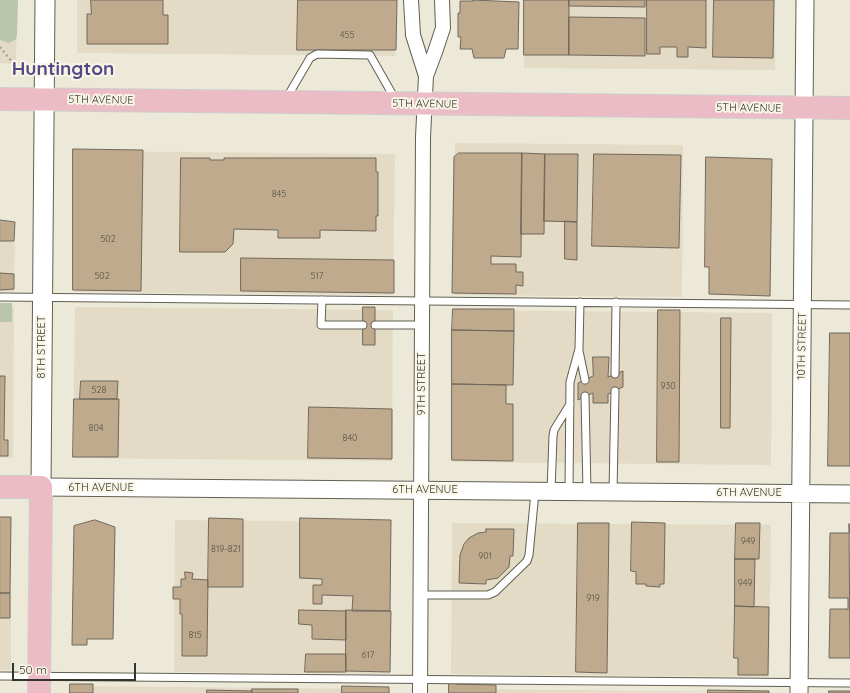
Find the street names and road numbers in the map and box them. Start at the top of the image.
street label: 5TH AVENUE [68,93,134,107]
street label: 5TH AVENUE [392,97,458,111]
street label: 5TH AVENUE [716,101,782,115]
street label: 10TH STREET [795,312,809,380]
street label: 8TH STREET [35,316,49,378]
street label: 9TH STREET [415,352,429,416]
street label: 6TH AVENUE [68,481,134,495]
street label: 6TH AVENUE [392,483,458,497]
street label: 6TH AVENUE [716,486,782,500]

